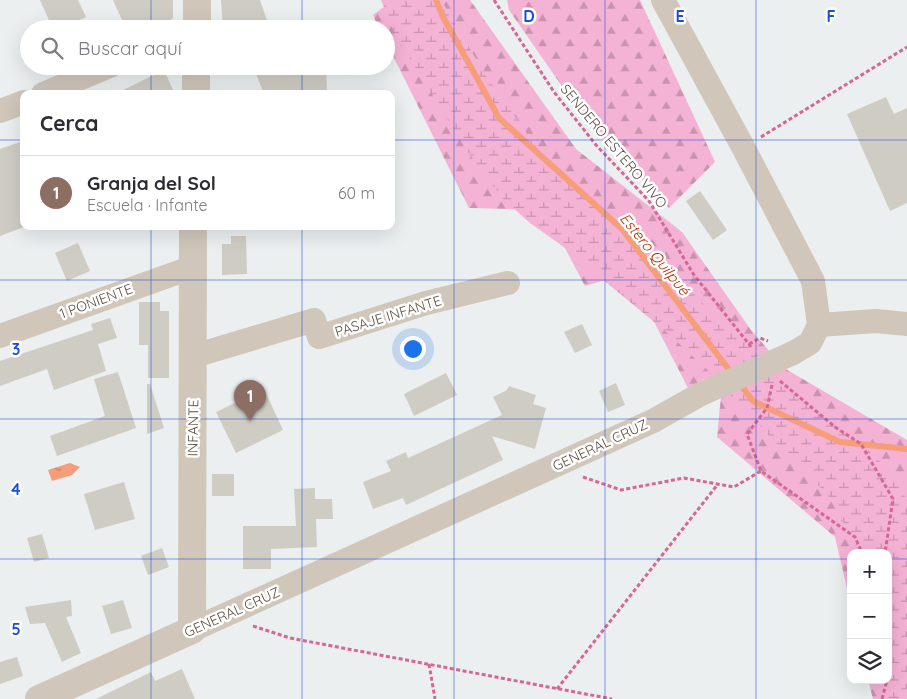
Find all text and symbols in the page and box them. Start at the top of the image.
text: D [523,6,535,26]
text: E [675,6,685,26]
text: F [827,6,836,26]
search box [20,20,395,75]
icon: search [38,34,66,62]
text: Buscar aquí [78,36,182,60]
street label: SENDERO ESTERO VIVO [557,80,671,212]
text: Cerca [40,110,98,136]
text: Granja del Sol [87,171,216,195]
text: 1 [53,183,59,203]
text: 60 m [338,183,375,203]
text: Escuela · Infante [87,195,208,215]
water label: Estero Quilpué [616,209,694,299]
street label: 1 PONIENTE [57,279,135,323]
street label: PASAJE INFANTE [333,291,443,341]
your location [400,336,426,362]
text: 3 [12,339,20,359]
pin: 1 [234,380,266,421]
street label: INFANTE [184,399,202,457]
street label: GENERAL CRUZ [550,415,650,475]
text: 4 [11,479,21,499]
map controls [847,549,892,684]
button: + [847,549,892,594]
street label: GENERAL CRUZ [181,583,283,641]
button: − [847,594,892,639]
text: 5 [11,619,21,639]
button: layers [847,639,892,684]

